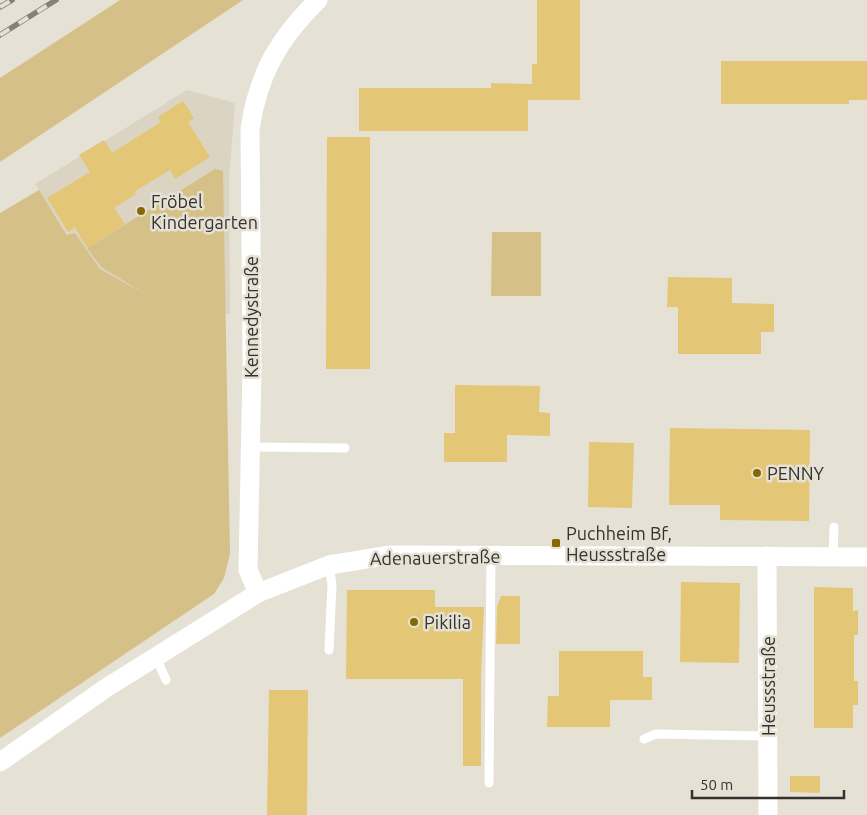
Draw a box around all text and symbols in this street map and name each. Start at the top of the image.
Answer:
place label: Fröbel Kindergarten [151,191,258,232]
marker: Fröbel Kindergarten [135,205,147,217]
street label: Kennedystraße [241,256,261,378]
place label: PENNY [767,463,825,483]
marker: PENNY [751,467,763,479]
place label: Puchheim Bf, Heussstraße [566,523,672,564]
marker: Puchheim Bf, Heussstraße [550,537,562,549]
street label: Adenauerstraße [370,546,500,568]
place label: Pikilia [424,612,471,632]
marker: Pikilia [408,616,420,628]
street label: Heussstraße [758,636,778,736]
scale bar [692,768,844,800]
text: 50 m [700,776,733,793]

